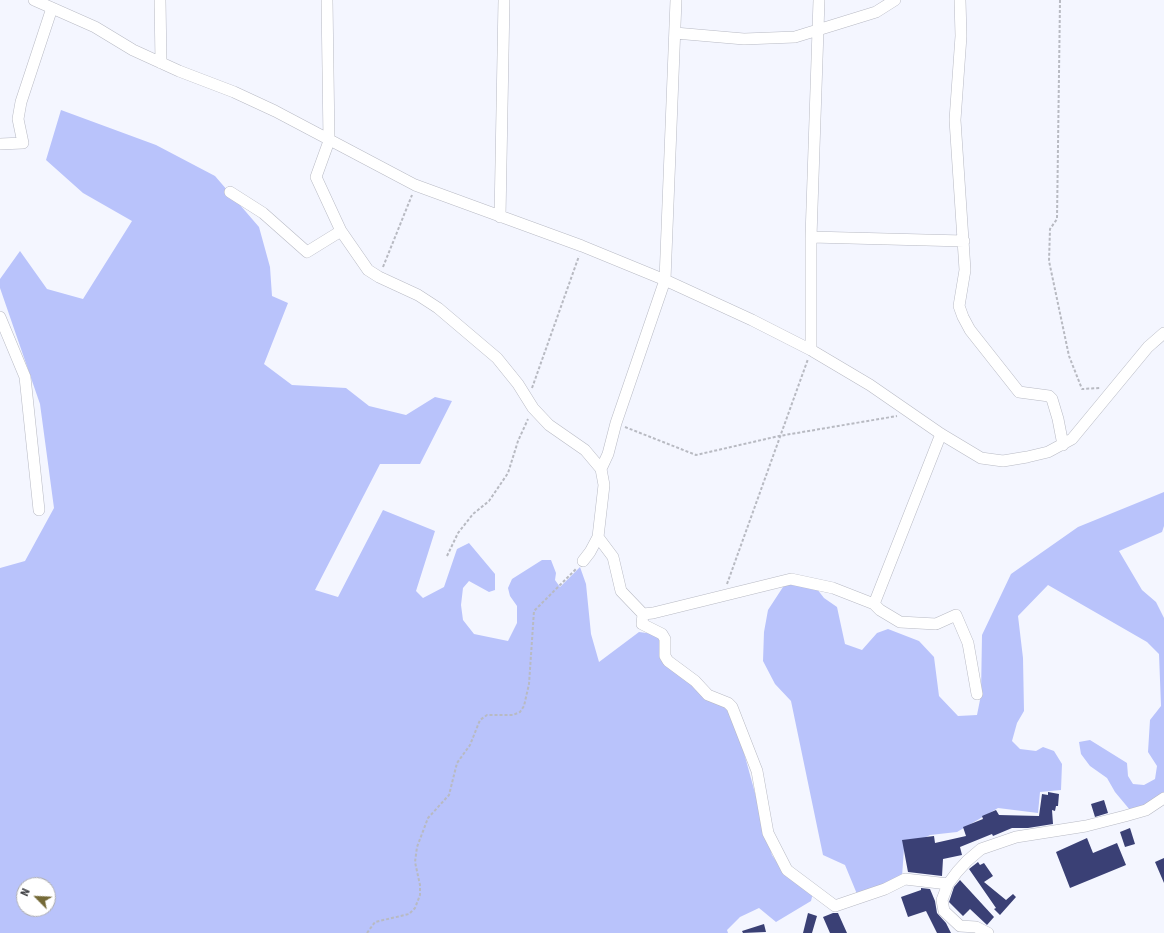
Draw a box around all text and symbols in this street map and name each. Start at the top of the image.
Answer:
north arrow [16,877,56,917]
text: N [17,886,34,899]

